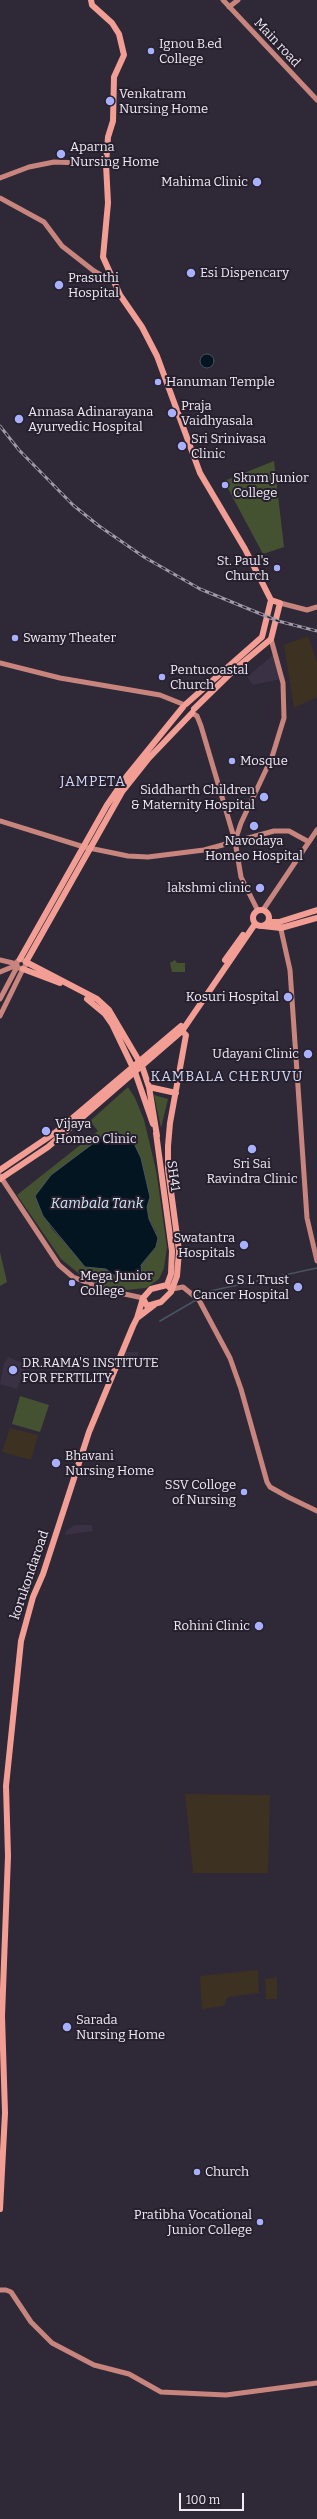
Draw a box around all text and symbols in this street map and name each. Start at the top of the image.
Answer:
street label: Main road [251,15,303,71]
place label: Ignou B.ed College [159,36,222,67]
marker: Ignou B.ed College [146,46,156,56]
place label: Venkatram Nursing Home [119,86,208,117]
marker: Venkatram Nursing Home [104,95,116,107]
place label: Aparna Nursing Home [70,139,159,170]
marker: Aparna Nursing Home [55,148,67,160]
place label: Mahima Clinic [161,174,248,190]
marker: Mahima Clinic [251,176,263,188]
place label: Esi Dispencary [200,265,289,281]
marker: Esi Dispencary [185,267,197,279]
place label: Prasuthi Hospital [68,270,119,301]
marker: Prasuthi Hospital [53,279,65,291]
place label: Hanuman Temple [166,374,275,390]
marker: Hanuman Temple [153,377,163,387]
place label: Praja Vaidhyasala [181,398,253,429]
place label: Annasa Adinarayana Ayurvedic Hospital [28,404,153,435]
marker: Praja Vaidhyasala [166,407,178,419]
marker: Annasa Adinarayana Ayurvedic Hospital [13,413,25,425]
place label: Sri Srinivasa Clinic [191,431,266,462]
marker: Sri Srinivasa Clinic [176,440,188,452]
place label: Sknm Junior College [233,470,309,501]
marker: Sknm Junior College [220,480,230,490]
place label: St. Paul's Church [217,553,269,584]
marker: St. Paul's Church [272,563,282,573]
place label: Swamy Theater [23,630,116,646]
marker: Swamy Theater [10,633,20,643]
place label: Pentucoastal Church [170,662,248,693]
marker: Pentucoastal Church [157,672,167,682]
place label: Mosque [240,753,288,769]
marker: Mosque [227,756,237,766]
district label: JAMPETA [60,774,126,790]
place label: Siddharth Children & Maternity Hospital [131,782,255,813]
marker: Siddharth Children & Maternity Hospital [258,791,270,803]
marker: Navodaya Homeo Hospital [248,820,260,832]
place label: Navodaya Homeo Hospital [205,833,303,864]
place label: lakshmi clinic [167,880,251,896]
marker: lakshmi clinic [254,882,266,894]
place label: Kosuri Hospital [186,989,279,1005]
marker: Kosuri Hospital [282,991,294,1003]
place label: Udayani Clinic [212,1046,299,1062]
marker: Udayani Clinic [302,1048,314,1060]
district label: KAMBALA CHERUVU [150,1069,304,1085]
place label: Vijaya Homeo Clinic [55,1116,137,1147]
marker: Vijaya Homeo Clinic [40,1125,52,1137]
marker: Sri Sai Ravindra Clinic [246,1143,258,1155]
place label: Sri Sai Ravindra Clinic [206,1156,298,1187]
street label: SH41 [163,1160,183,1192]
water label: Kambala Tank [51,1196,143,1212]
place label: Swatantra Hospitals [173,1230,235,1261]
marker: Swatantra Hospitals [238,1239,250,1251]
place label: Mega Junior College [80,1268,153,1299]
place label: G S L Trust Cancer Hospital [193,1272,289,1303]
marker: Mega Junior College [67,1278,77,1288]
marker: G S L Trust Cancer Hospital [292,1281,304,1293]
place label: DR.RAMA'S INSTITUTE FOR FERTILITY [22,1355,159,1386]
marker: DR.RAMA'S INSTITUTE FOR FERTILITY [7,1364,19,1376]
place label: Bhavani Nursing Home [65,1448,154,1479]
marker: Bhavani Nursing Home [50,1457,62,1469]
place label: SSV Colloge of Nursing [165,1477,236,1508]
marker: SSV Colloge of Nursing [239,1487,249,1497]
street label: korukondaroad [7,1528,53,1622]
place label: Rohini Clinic [173,1618,250,1634]
marker: Rohini Clinic [253,1620,265,1632]
place label: Sarada Nursing Home [76,2012,165,2043]
marker: Sarada Nursing Home [61,2021,73,2033]
place label: Church [205,2164,249,2180]
marker: Church [192,2167,202,2177]
place label: Pratibha Vocational Junior College [134,2207,252,2238]
marker: Pratibha Vocational Junior College [255,2217,265,2227]
scale bar [181,2485,246,2511]
text: 100 m [186,2493,220,2507]

